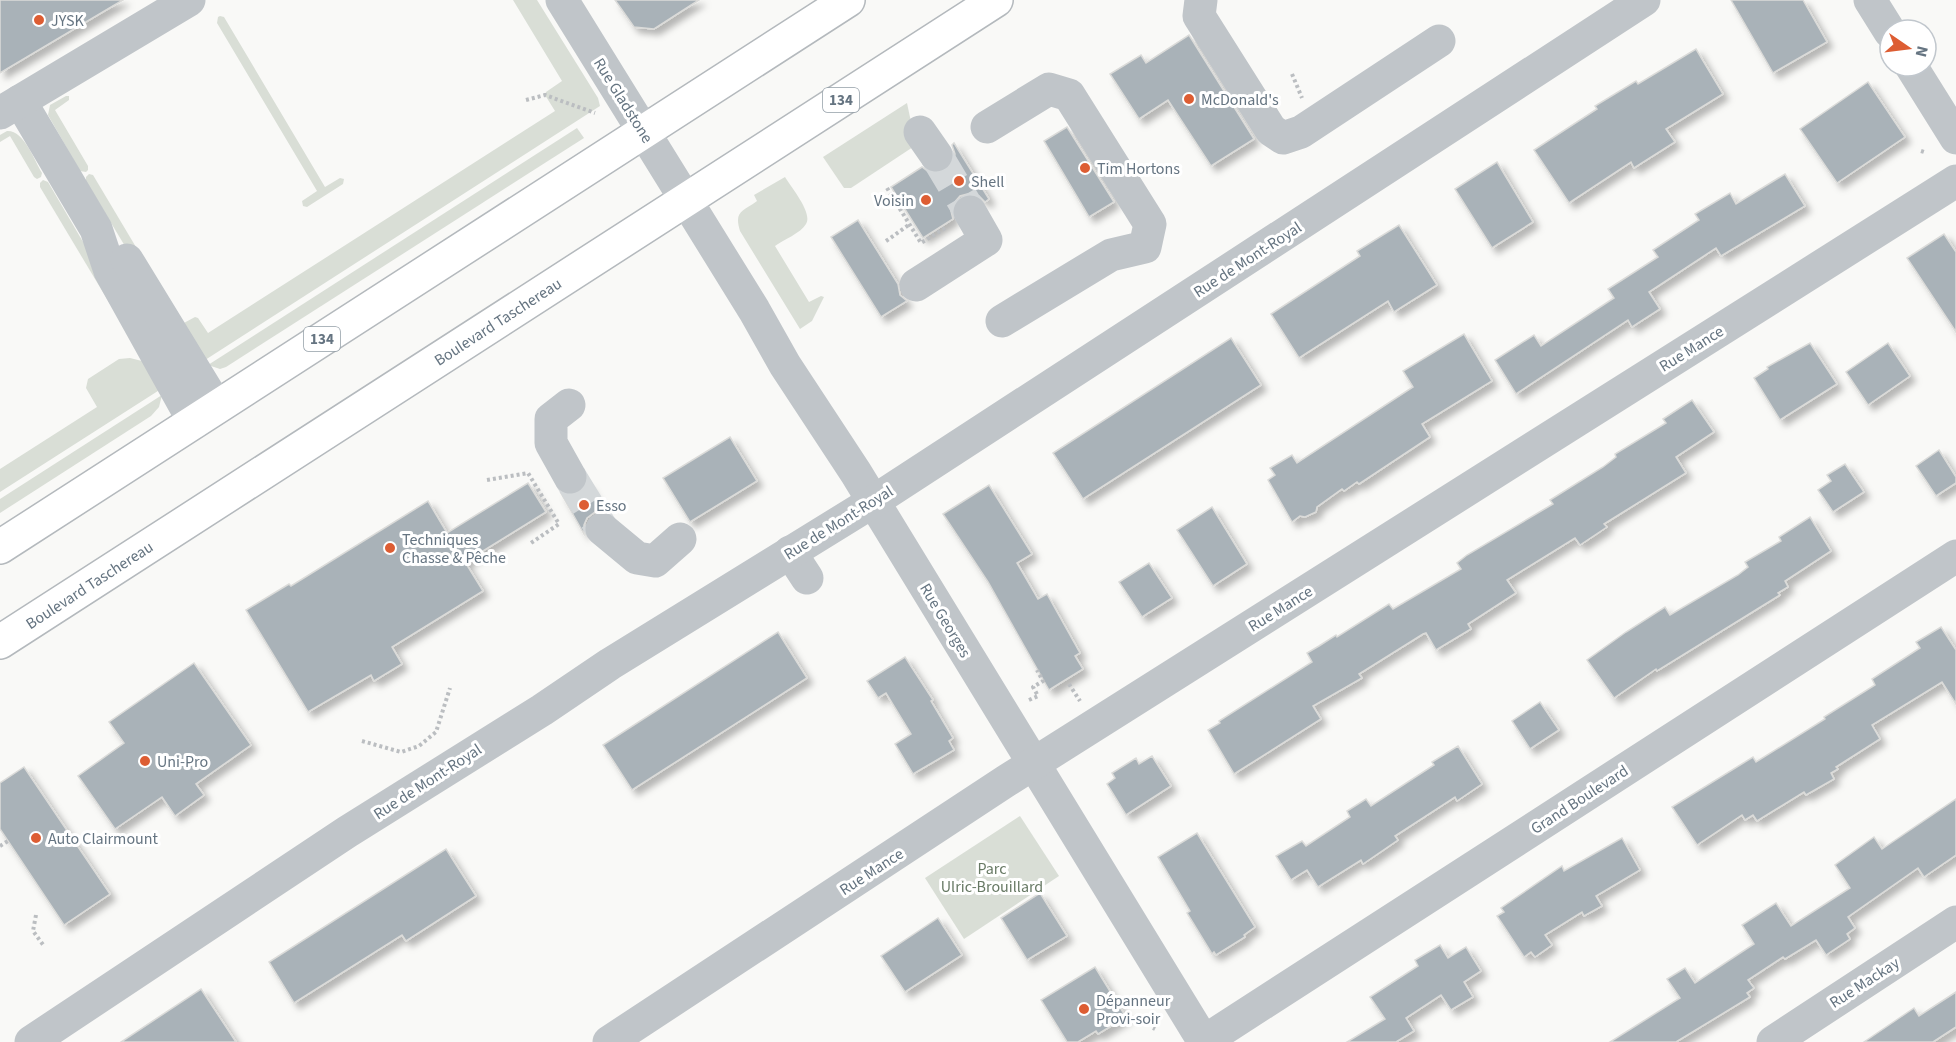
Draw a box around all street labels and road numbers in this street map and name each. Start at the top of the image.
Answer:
street label: Rue Gladstone [588,54,658,147]
road number: 134 [823,88,859,112]
street label: Rue de Mont-Royal [1189,217,1306,303]
street label: Boulevard Taschereau [430,273,566,371]
street label: Rue Mance [1655,320,1728,377]
road number: 134 [304,327,340,351]
street label: Rue de Mont-Royal [780,480,897,565]
street label: Boulevard Taschereau [22,536,158,635]
street label: Rue Georges [914,579,976,662]
street label: Rue Mance [1244,580,1317,637]
street label: Rue de Mont-Royal [369,739,486,825]
street label: Grand Boulevard [1526,760,1633,840]
street label: Rue Mance [835,843,908,901]
street label: Rue Mackay [1825,952,1904,1014]

